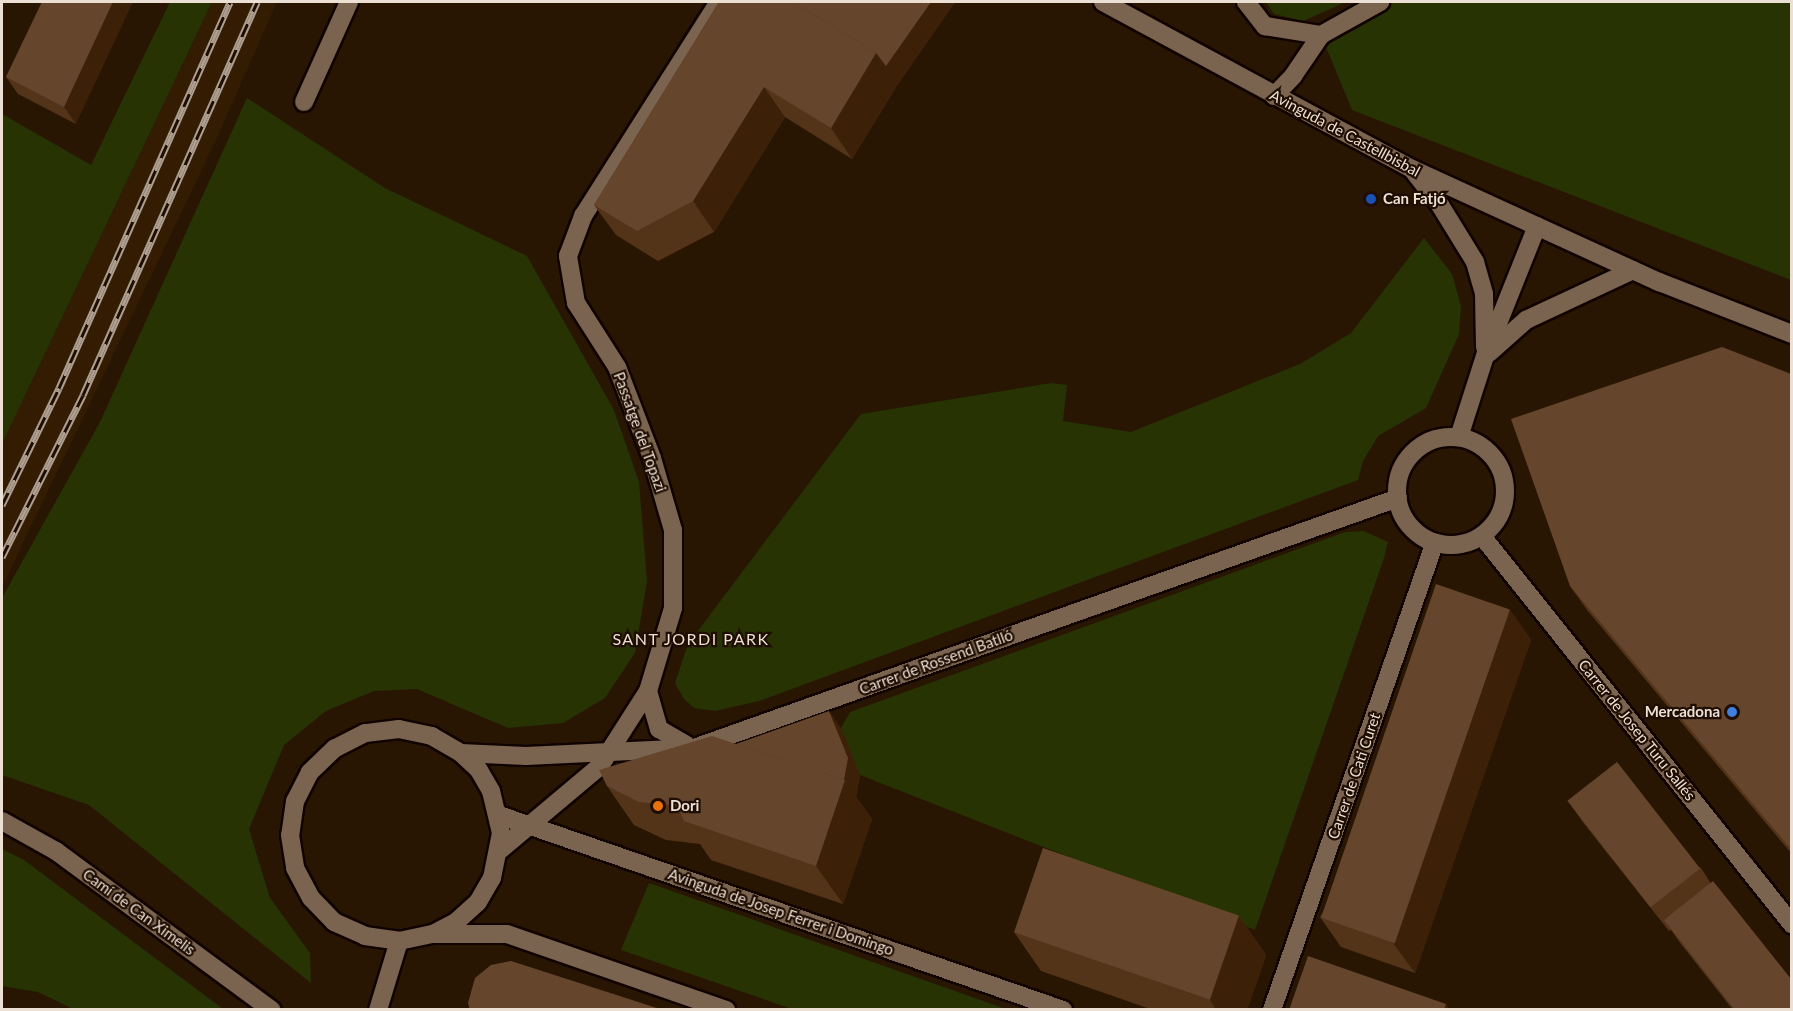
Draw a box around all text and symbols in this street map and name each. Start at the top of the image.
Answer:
street label: Avinguda de Castellbisbal [1267,86,1423,180]
place label: Can Fatjó [1383,190,1446,208]
marker: Can Fatjó [1364,192,1378,206]
street label: Passatge del Topazi [610,369,670,495]
street label: Carrer de Rossend Batlló [857,626,1015,698]
district label: SANT JORDI PARK [612,629,770,649]
street label: Carrer de Josep Turu Sallés [1574,656,1700,804]
place label: Mercadona [1645,703,1720,721]
marker: Mercadona [1725,705,1739,719]
street label: Carrer de Cati Curet [1324,710,1384,842]
place label: Dori [670,797,699,815]
marker: Dori [651,799,665,813]
street label: Camí de Can Ximelis [79,865,199,959]
street label: Avinguda de Josep Ferrer i Domingo [666,865,896,959]

